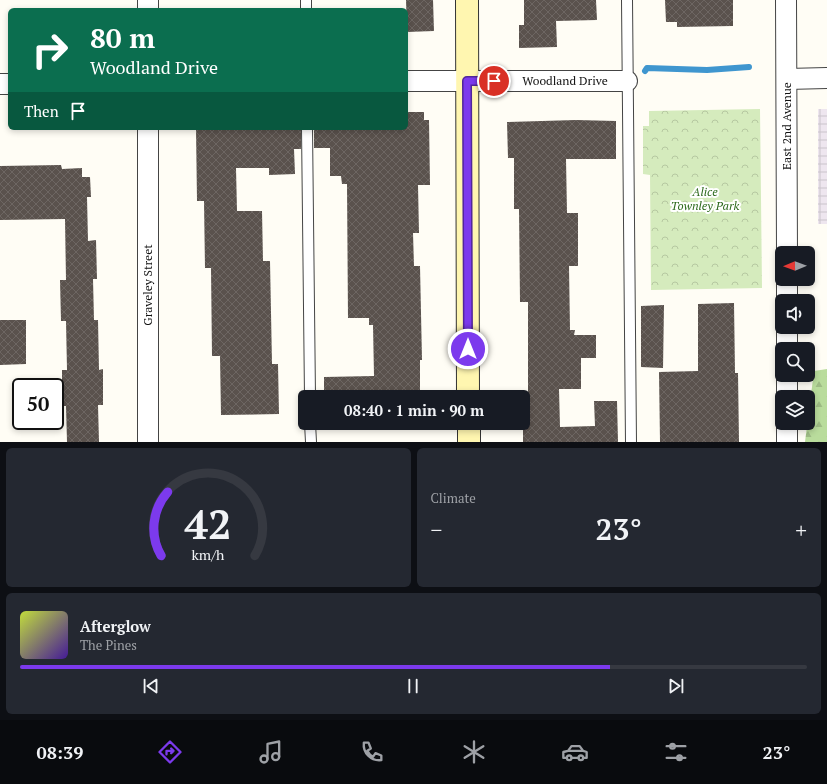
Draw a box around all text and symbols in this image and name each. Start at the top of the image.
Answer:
text: 80 m [90,19,155,56]
icon: right [24,24,76,76]
text: Woodland Drive [90,55,218,79]
pin [477,64,511,98]
icon: arrive [483,70,505,92]
street label: Woodland Drive [522,73,608,88]
street label: East 2nd Avenue [779,82,794,170]
icon: arrive [67,100,89,122]
text: Then [24,101,59,121]
park label: Alice Townley Park [671,184,740,213]
street label: Graveley Street [140,244,155,326]
north arrow [775,246,815,286]
map controls [775,246,815,430]
button: sound [775,294,815,334]
position arrow [447,328,489,370]
button: search [775,342,815,382]
speed limit sign: 50 [12,378,64,430]
button: layers [775,390,815,430]
text: 08:40 · 1 min · 90 m [344,400,484,420]
text: Climate [431,489,476,507]
text: 42 [185,495,232,550]
text: 23° [596,509,642,549]
text: − [431,515,442,544]
text: + [795,515,807,544]
text: km/h [192,544,225,563]
text: Afterglow [80,616,151,636]
text: The Pines [80,636,137,654]
icon: previous [140,675,162,697]
icon: pause [402,675,424,697]
icon: next [665,675,687,697]
icon: directions [156,738,184,766]
icon: music [257,738,285,766]
icon: phone [358,738,386,766]
icon: climate [460,738,488,766]
icon: car [561,738,589,766]
icon: filters [662,738,690,766]
text: 08:39 [37,740,83,764]
text: 23° [763,740,790,764]

